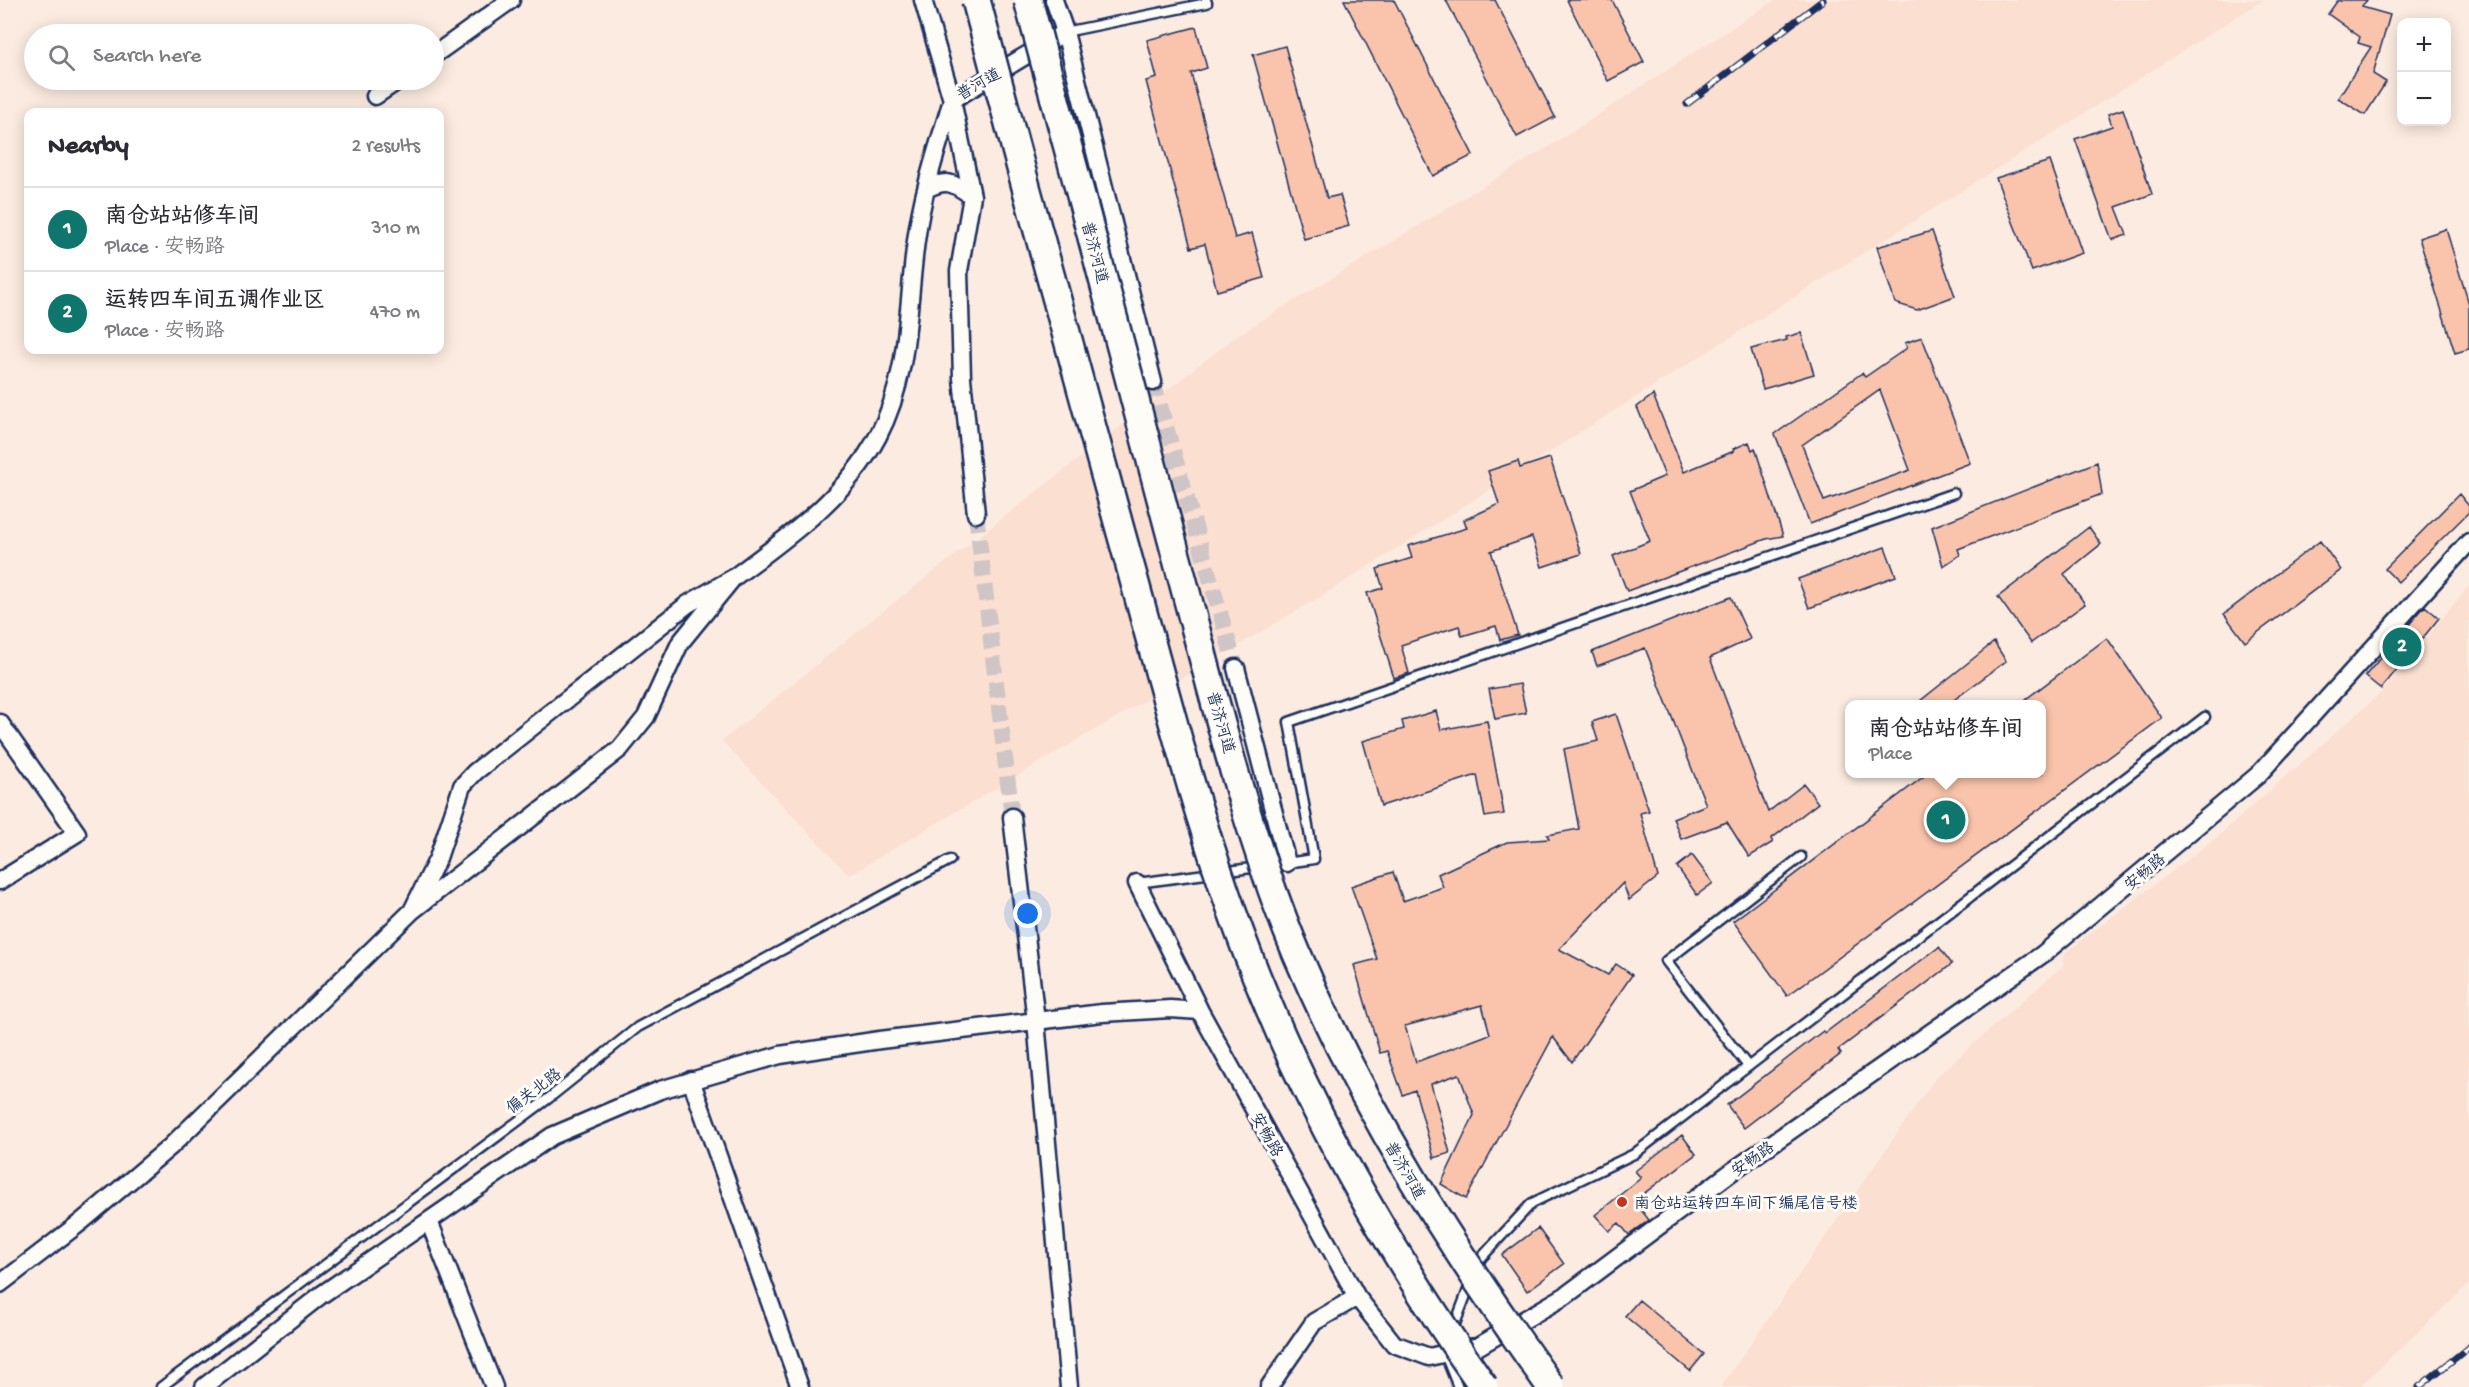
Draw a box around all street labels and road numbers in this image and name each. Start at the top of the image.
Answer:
street label: 普河道 [953,64,1005,106]
street label: 普济河道 [1075,219,1112,286]
street label: 普济河道 [1201,689,1239,756]
street label: 安畅路 [2120,849,2171,896]
street label: 偏关北路 [503,1064,566,1120]
street label: 安畅路 [1245,1109,1287,1161]
street label: 普济河道 [1379,1138,1429,1204]
street label: 安畅路 [1728,1138,1779,1182]

